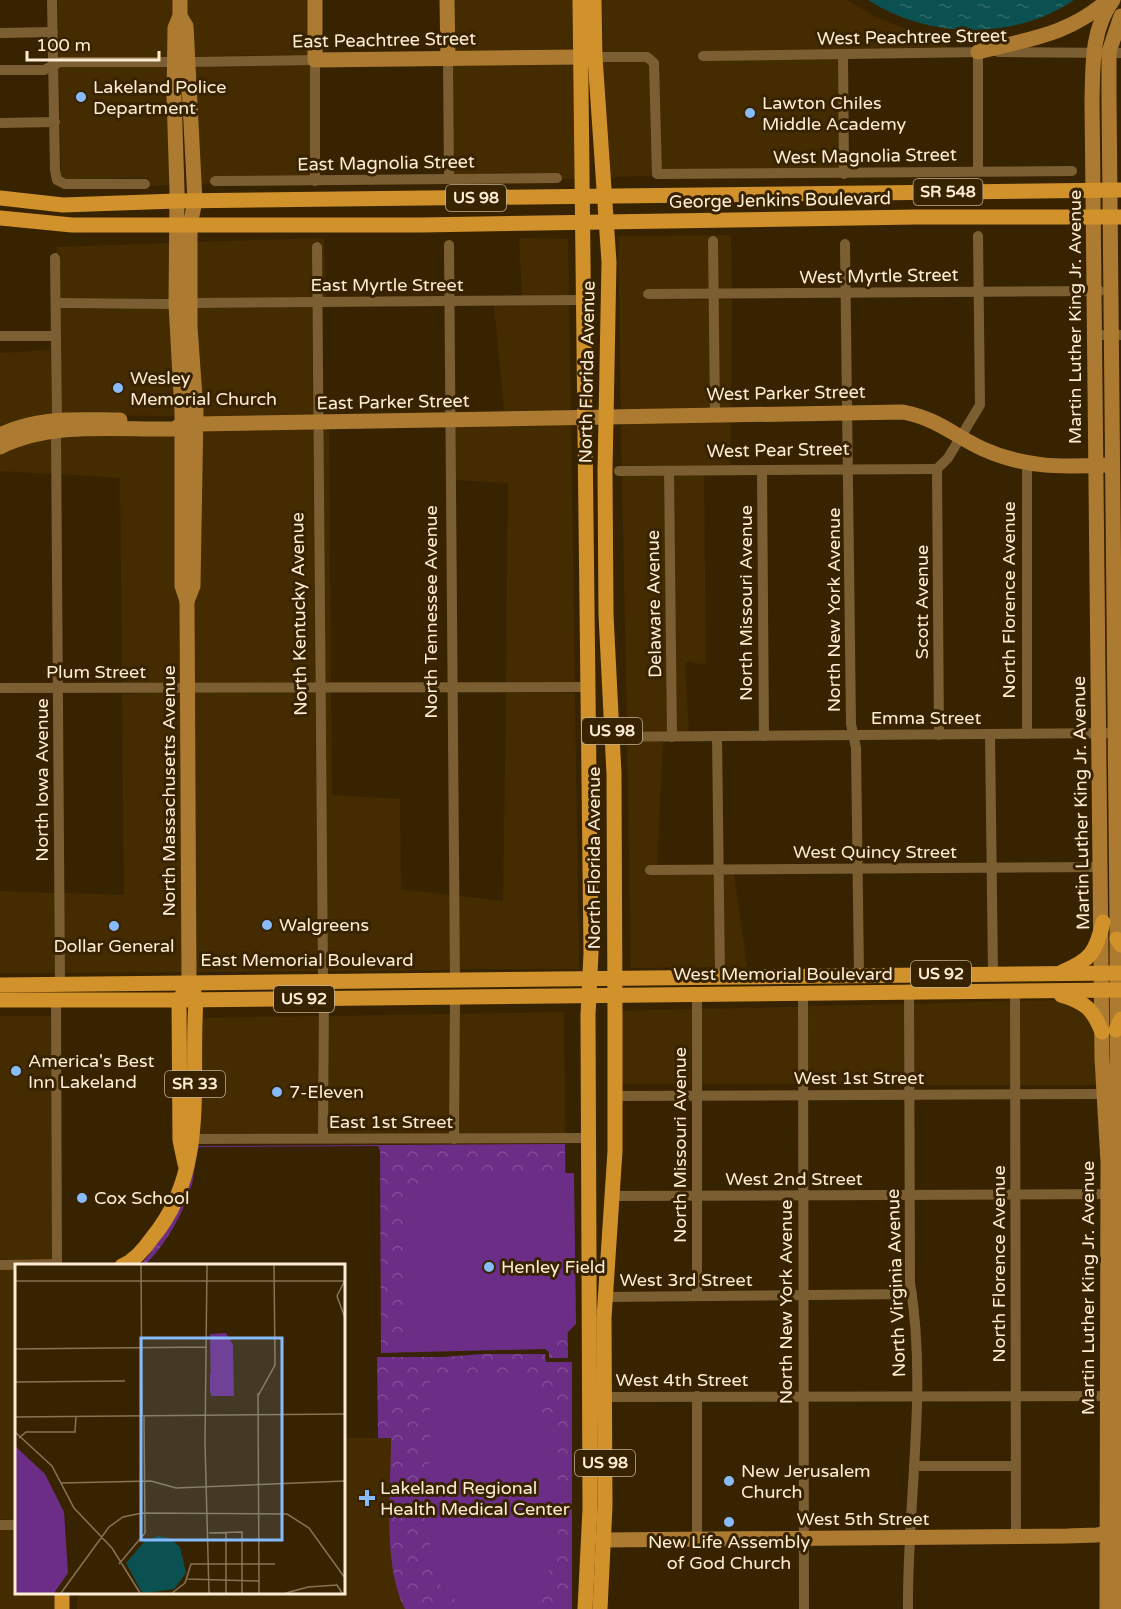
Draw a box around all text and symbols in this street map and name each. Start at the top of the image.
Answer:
scale bar [27,24,159,62]
street label: West Peachtree Street [817,24,1007,50]
street label: East Peachtree Street [292,27,476,53]
text: 100 m [36,34,91,56]
place label: Lakeland Police Department [93,76,226,119]
marker: Lakeland Police Department [74,90,88,104]
place label: Lawton Chiles Middle Academy [762,92,907,135]
marker: Lawton Chiles Middle Academy [743,106,757,120]
street label: West Magnolia Street [773,143,957,169]
street label: East Magnolia Street [297,150,475,176]
road number: SR 548 [914,179,982,205]
road number: US 98 [446,185,506,211]
street label: George Jenkins Boulevard [669,187,891,213]
street label: Martin Luther King Jr. Avenue [1064,190,1086,444]
street label: West Myrtle Street [799,264,959,288]
street label: East Myrtle Street [310,274,464,296]
street label: North Florida Avenue [574,280,600,464]
place label: Wesley Memorial Church [130,367,277,410]
marker: Wesley Memorial Church [111,381,125,395]
street label: West Parker Street [706,381,866,405]
street label: East Parker Street [316,390,470,414]
street label: West Pear Street [706,438,850,462]
street label: North Florence Avenue [998,501,1020,699]
street label: North Tennessee Avenue [420,505,442,719]
street label: North Missouri Avenue [735,505,757,701]
street label: North New York Avenue [823,508,845,712]
street label: North Kentucky Avenue [286,512,312,716]
street label: Delaware Avenue [642,530,666,678]
street label: Scott Avenue [911,545,933,659]
street label: Plum Street [46,661,146,683]
street label: North Massachusetts Avenue [158,665,180,917]
street label: Martin Luther King Jr. Avenue [1068,676,1094,930]
street label: North Iowa Avenue [31,698,53,862]
street label: Emma Street [871,707,981,729]
road number: US 98 [582,718,642,744]
street label: North Florida Avenue [583,767,605,949]
street label: West Quincy Street [793,841,957,863]
place label: Walgreens [279,914,369,936]
marker: Walgreens [260,918,274,932]
marker: Dollar General [107,919,121,933]
place label: Dollar General [53,935,175,957]
street label: East Memorial Boulevard [200,949,414,971]
road number: US 92 [911,961,971,987]
street label: West Memorial Boulevard [673,963,893,985]
road number: US 92 [274,986,334,1012]
street label: North Missouri Avenue [669,1047,691,1243]
place label: America's Best Inn Lakeland [28,1050,155,1093]
marker: America's Best Inn Lakeland [9,1064,23,1078]
street label: West 1st Street [794,1067,924,1089]
road number: SR 33 [165,1071,225,1097]
place label: 7-Eleven [289,1081,364,1103]
marker: 7-Eleven [270,1085,284,1099]
street label: East 1st Street [329,1111,453,1133]
street label: Martin Luther King Jr. Avenue [1077,1161,1099,1415]
street label: North Florence Avenue [988,1165,1010,1363]
street label: West 2nd Street [725,1168,863,1190]
place label: Cox School [94,1187,189,1209]
street label: North Virginia Avenue [882,1188,910,1378]
marker: Cox School [75,1191,89,1205]
street label: North New York Avenue [775,1200,797,1404]
place label: Henley Field [501,1256,606,1278]
marker: Henley Field [482,1260,496,1274]
inset map [15,1264,345,1594]
street label: West 3rd Street [619,1269,753,1291]
street label: West 4th Street [616,1369,749,1391]
road number: US 98 [575,1450,635,1476]
place label: New Jerusalem Church [741,1460,871,1503]
marker: New Jerusalem Church [722,1474,736,1488]
place label: Lakeland Regional Health Medical Center [380,1477,570,1520]
marker: Lakeland Regional Health Medical Center [358,1489,376,1507]
street label: West 5th Street [797,1508,930,1530]
marker: New Life Assembly of God Church [722,1515,736,1529]
place label: New Life Assembly of God Church [648,1531,810,1574]

